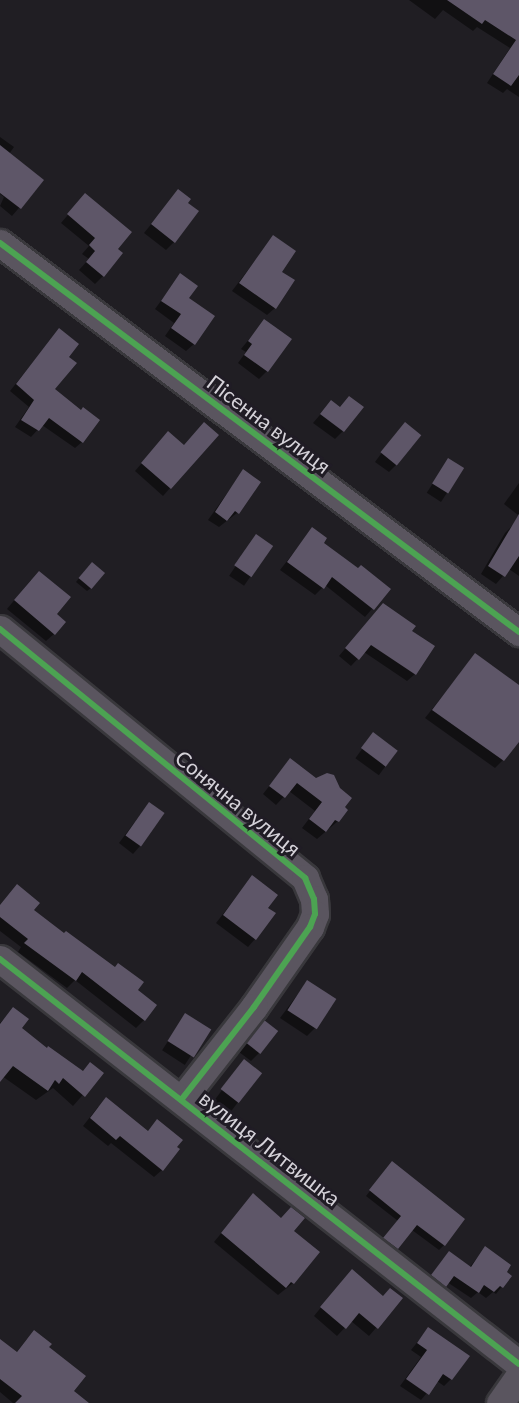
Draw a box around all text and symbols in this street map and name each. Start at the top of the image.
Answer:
street label: Пісенна вулиця [202,369,336,479]
street label: Сонячна вулиця [170,745,306,861]
street label: вулиця Литвишка [195,1085,345,1211]

